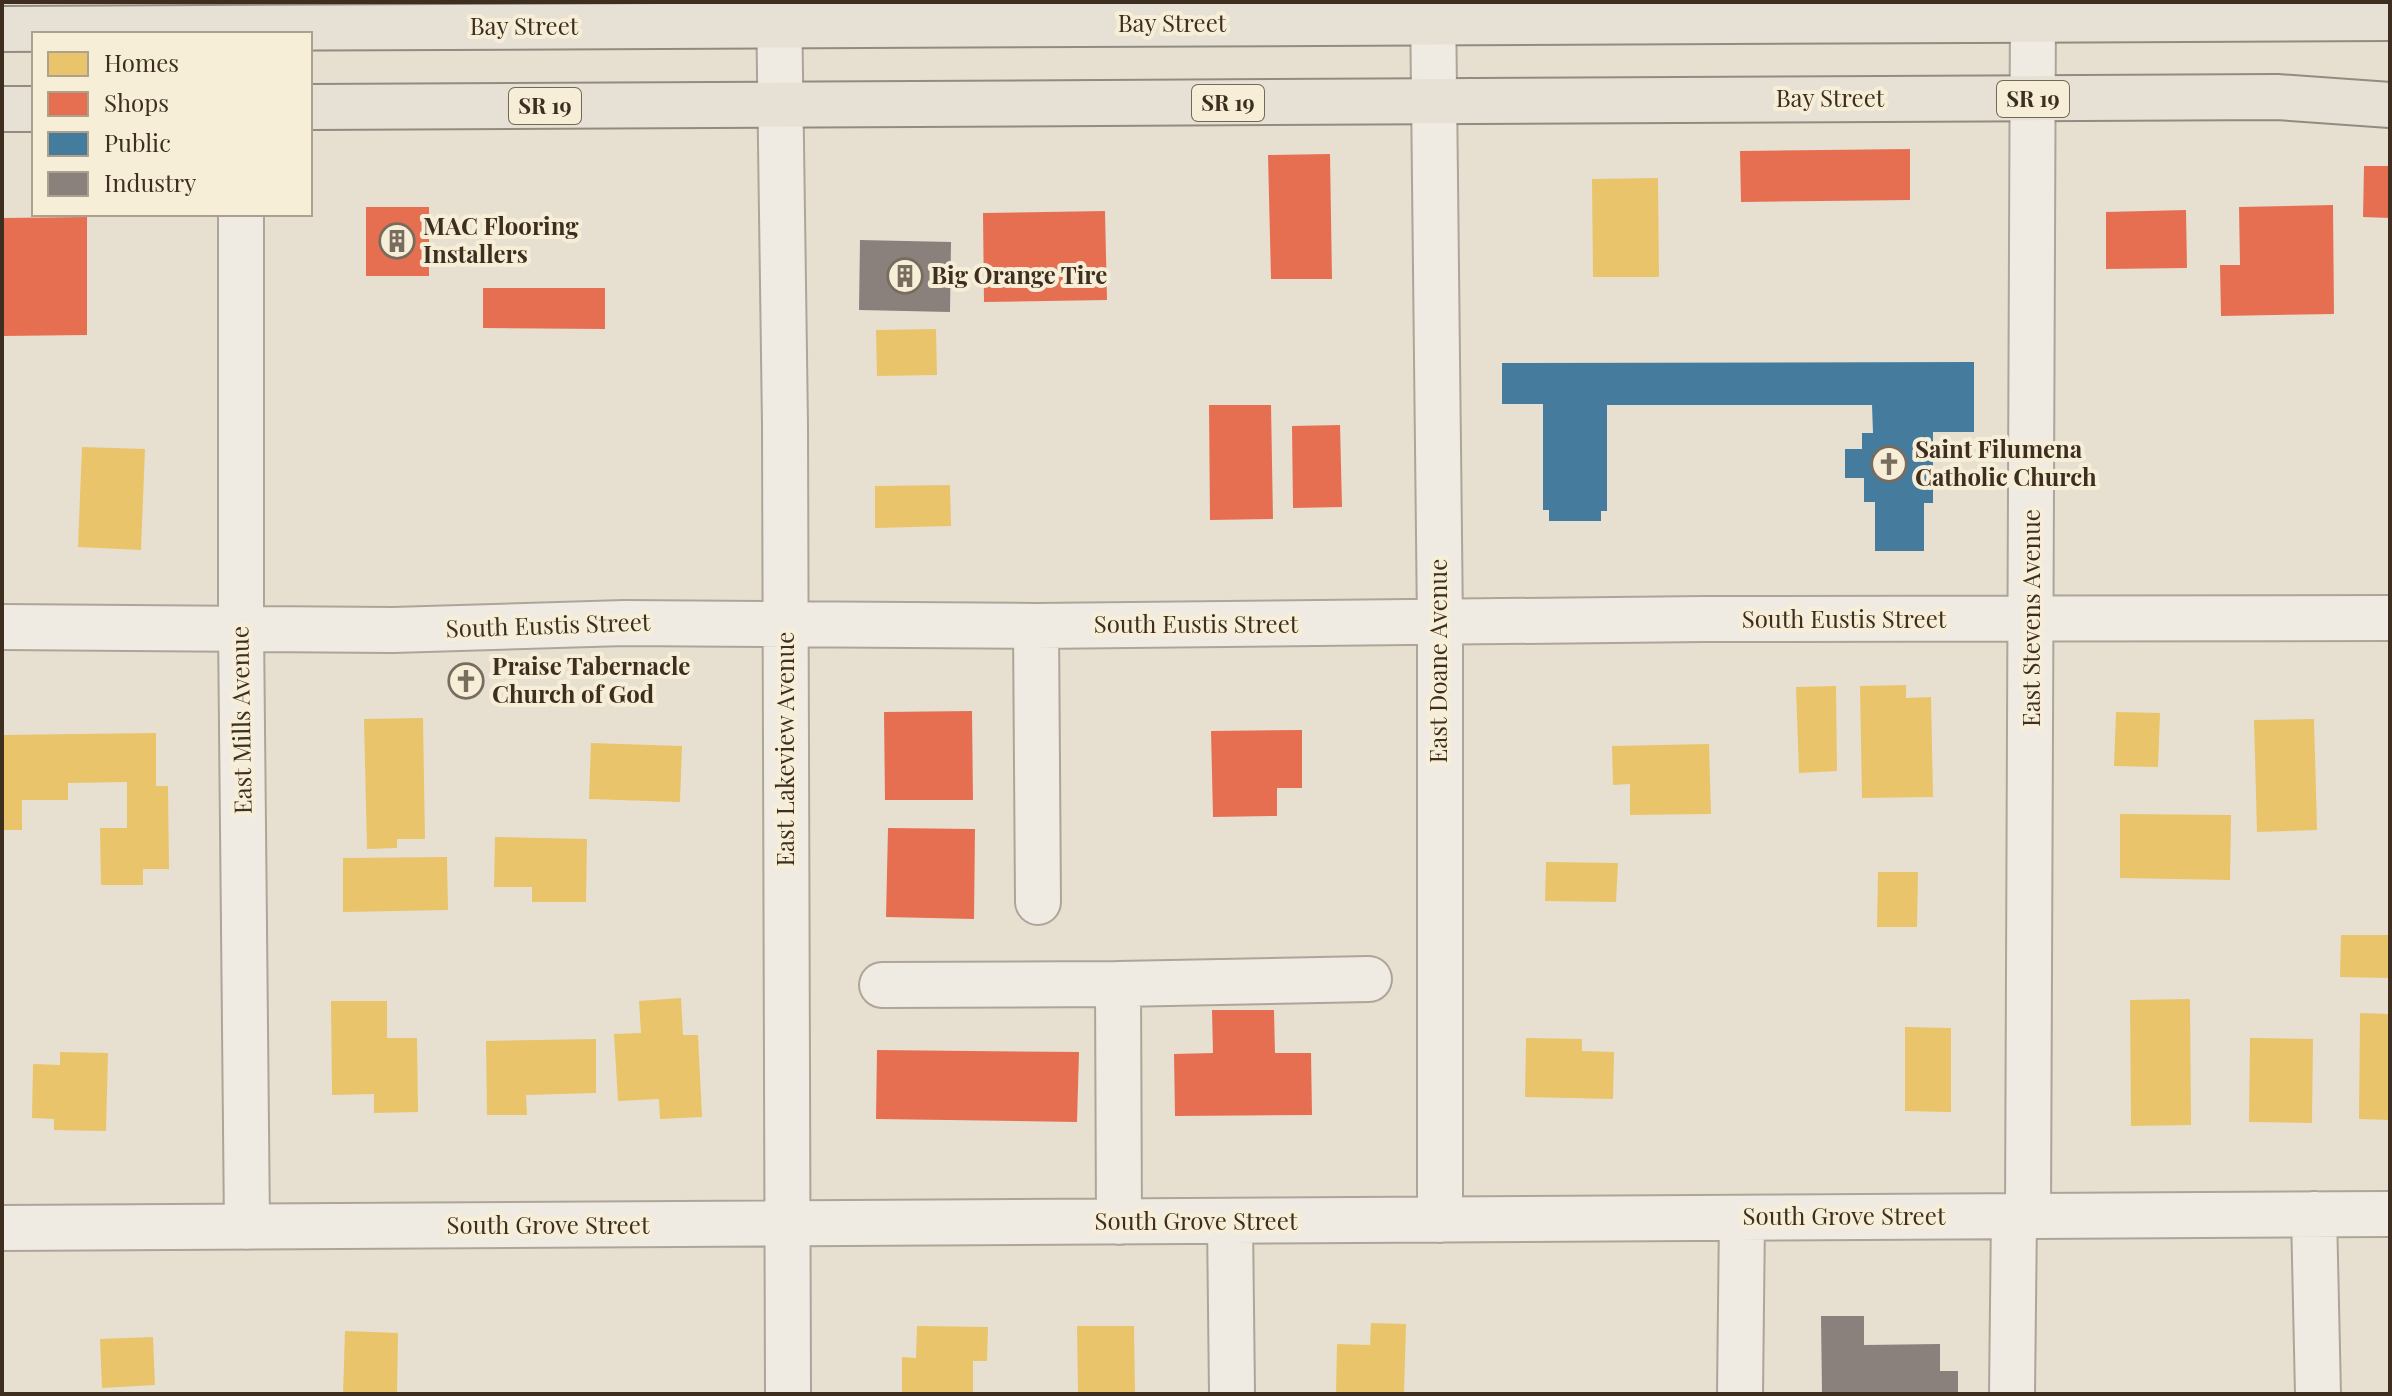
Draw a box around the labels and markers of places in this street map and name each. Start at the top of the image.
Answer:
place label: MAC Flooring Installers [423,209,579,269]
building icon: MAC Flooring Installers [378,222,416,260]
building icon: Big Orange Tire [886,257,924,295]
place label: Big Orange Tire [931,258,1107,290]
place label: Saint Filumena Catholic Church [1915,432,2097,492]
church icon: Saint Filumena Catholic Church [1870,445,1908,483]
place label: Praise Tabernacle Church of God [492,649,690,709]
church icon: Praise Tabernacle Church of God [447,662,485,700]

